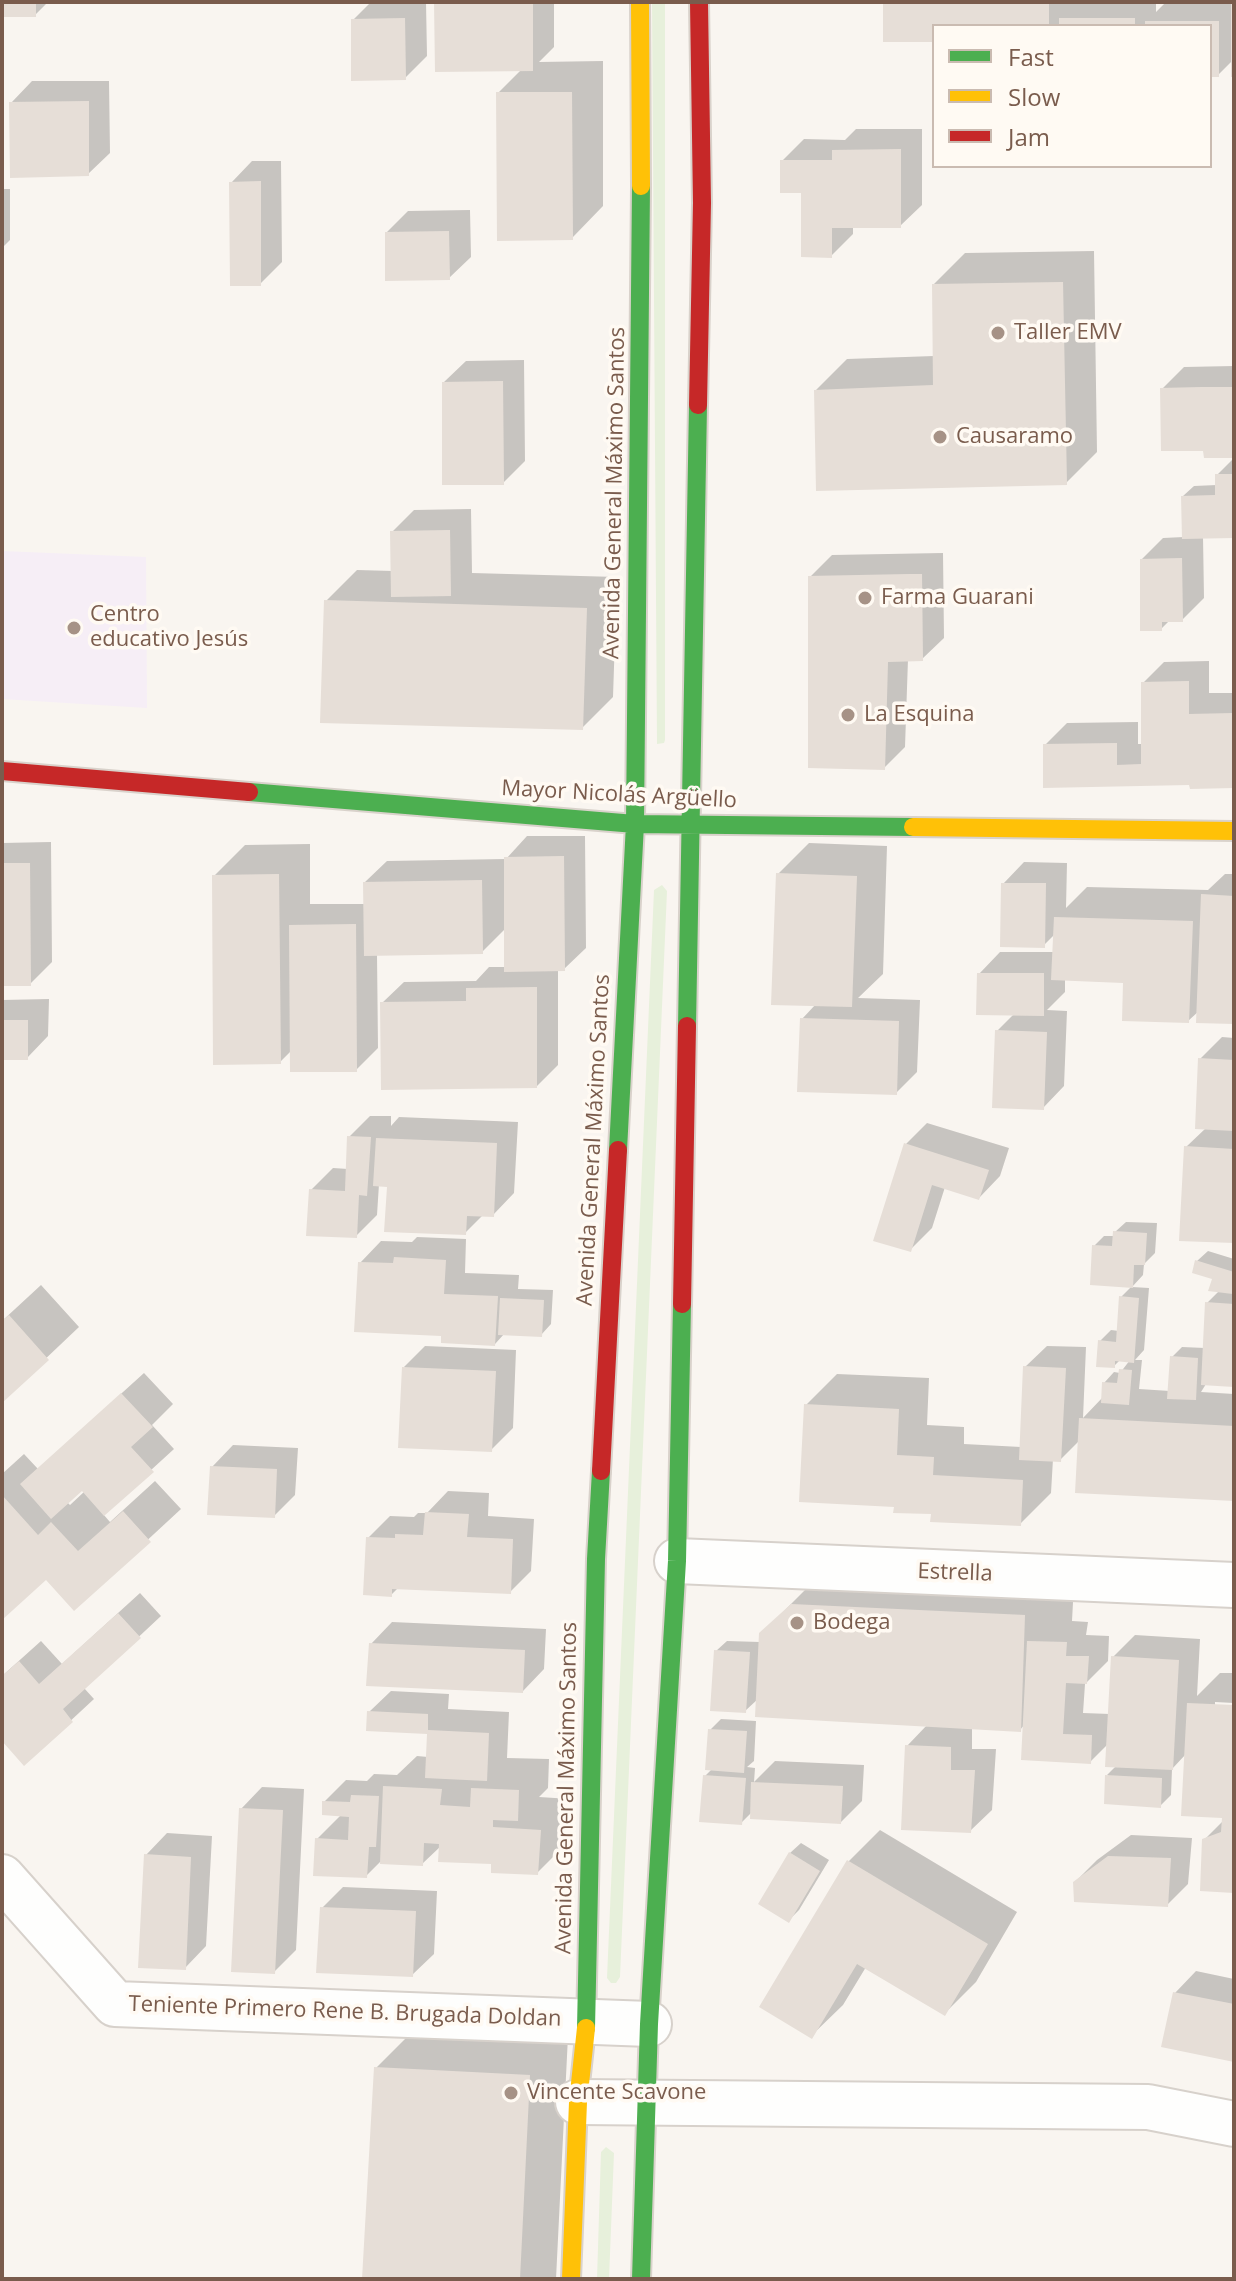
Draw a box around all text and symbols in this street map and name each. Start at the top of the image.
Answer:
legend [932,24,1212,168]
text: Fast [1008,40,1054,73]
text: Slow [1008,80,1060,113]
text: Jam [1008,120,1050,153]
place label: Taller EMV [1014,320,1122,346]
marker: Taller EMV [989,324,1007,342]
street label: Avenida General Máximo Santos [599,327,631,659]
place label: Causaramo [956,424,1073,450]
marker: Causaramo [931,428,949,446]
place label: Farma Guarani [881,585,1034,611]
marker: Farma Guarani [856,589,874,607]
place label: Centro educativo Jesús [90,602,248,654]
marker: Centro educativo Jesús [65,619,83,637]
place label: La Esquina [864,702,974,728]
marker: La Esquina [839,706,857,724]
street label: Mayor Nicolás Argüello [501,776,737,814]
street label: Avenida General Máximo Santos [572,973,616,1307]
street label: Estrella [917,1558,993,1588]
place label: Bodega [813,1610,890,1636]
marker: Bodega [788,1614,806,1632]
street label: Avenida General Máximo Santos [551,1622,583,1954]
street label: Teniente Primero Rene B. Brugada Doldan [128,1991,562,2033]
place label: Vincente Scavone [527,2080,706,2106]
marker: Vincente Scavone [502,2084,520,2102]

